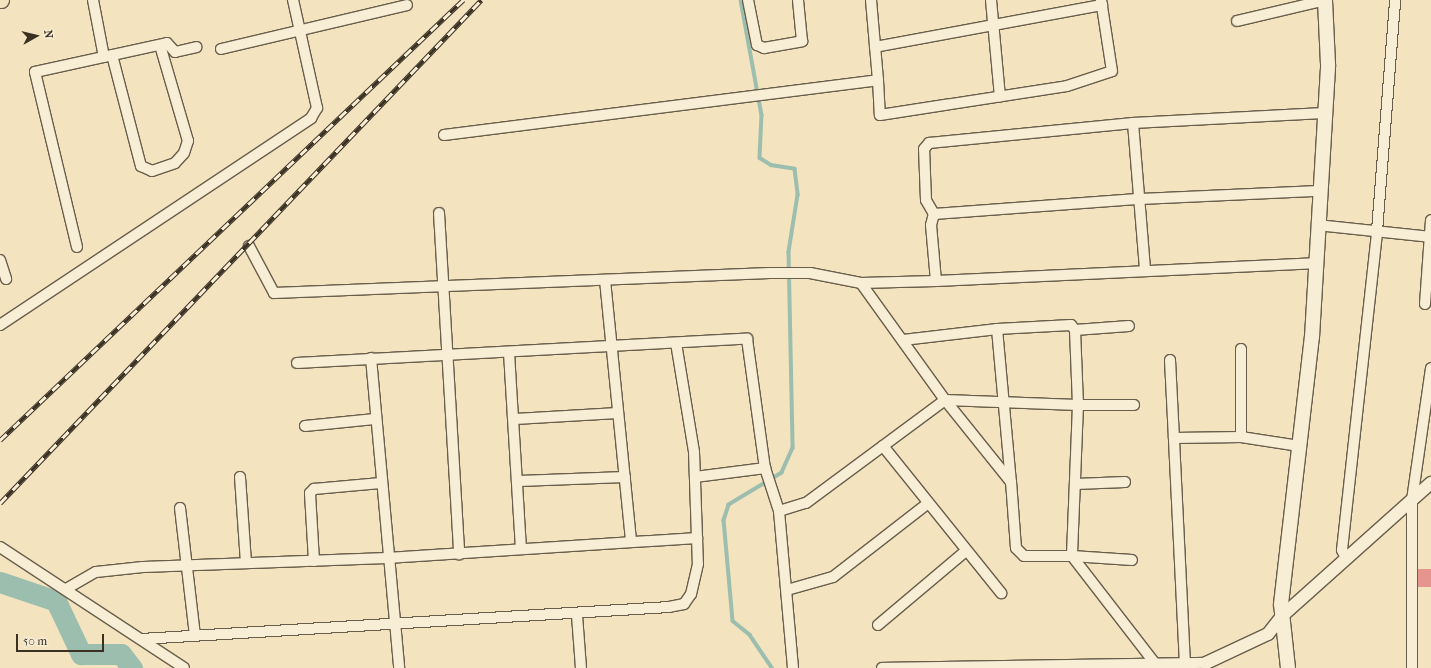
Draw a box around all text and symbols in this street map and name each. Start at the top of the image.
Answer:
north arrow [16,16,56,56]
text: N [41,29,55,39]
scale bar [18,626,106,652]
text: 50 m [23,634,47,648]

